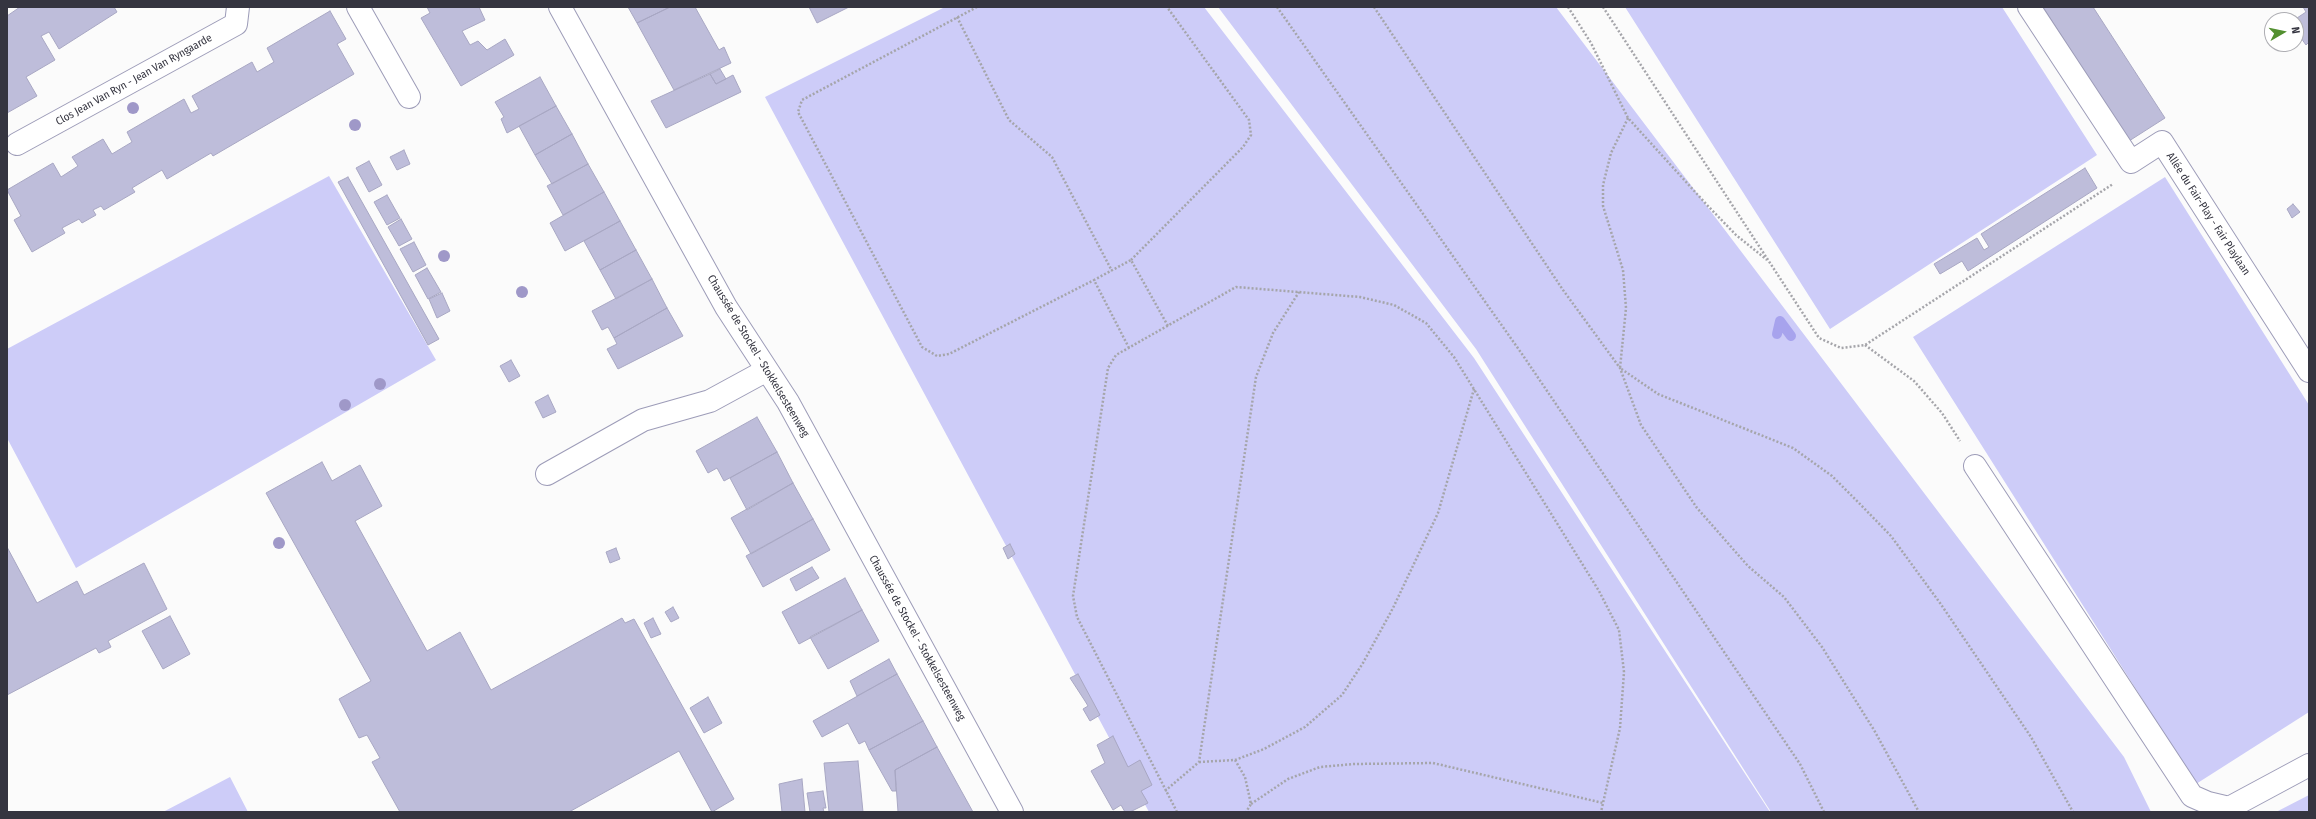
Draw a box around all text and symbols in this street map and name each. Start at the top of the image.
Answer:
north arrow [2264,12,2304,52]
text: N [2288,26,2302,34]
street label: Clos Jean Van Ryn - Jean Van Ryngaarde [54,31,214,129]
street label: Allée du Fair-Play - Fair Playlaan [2163,150,2253,278]
street label: Chaussée de Stockel - Stokkelsesteenweg [704,272,812,440]
street label: Chaussée de Stockel - Stokkelsesteenweg [866,553,968,723]

